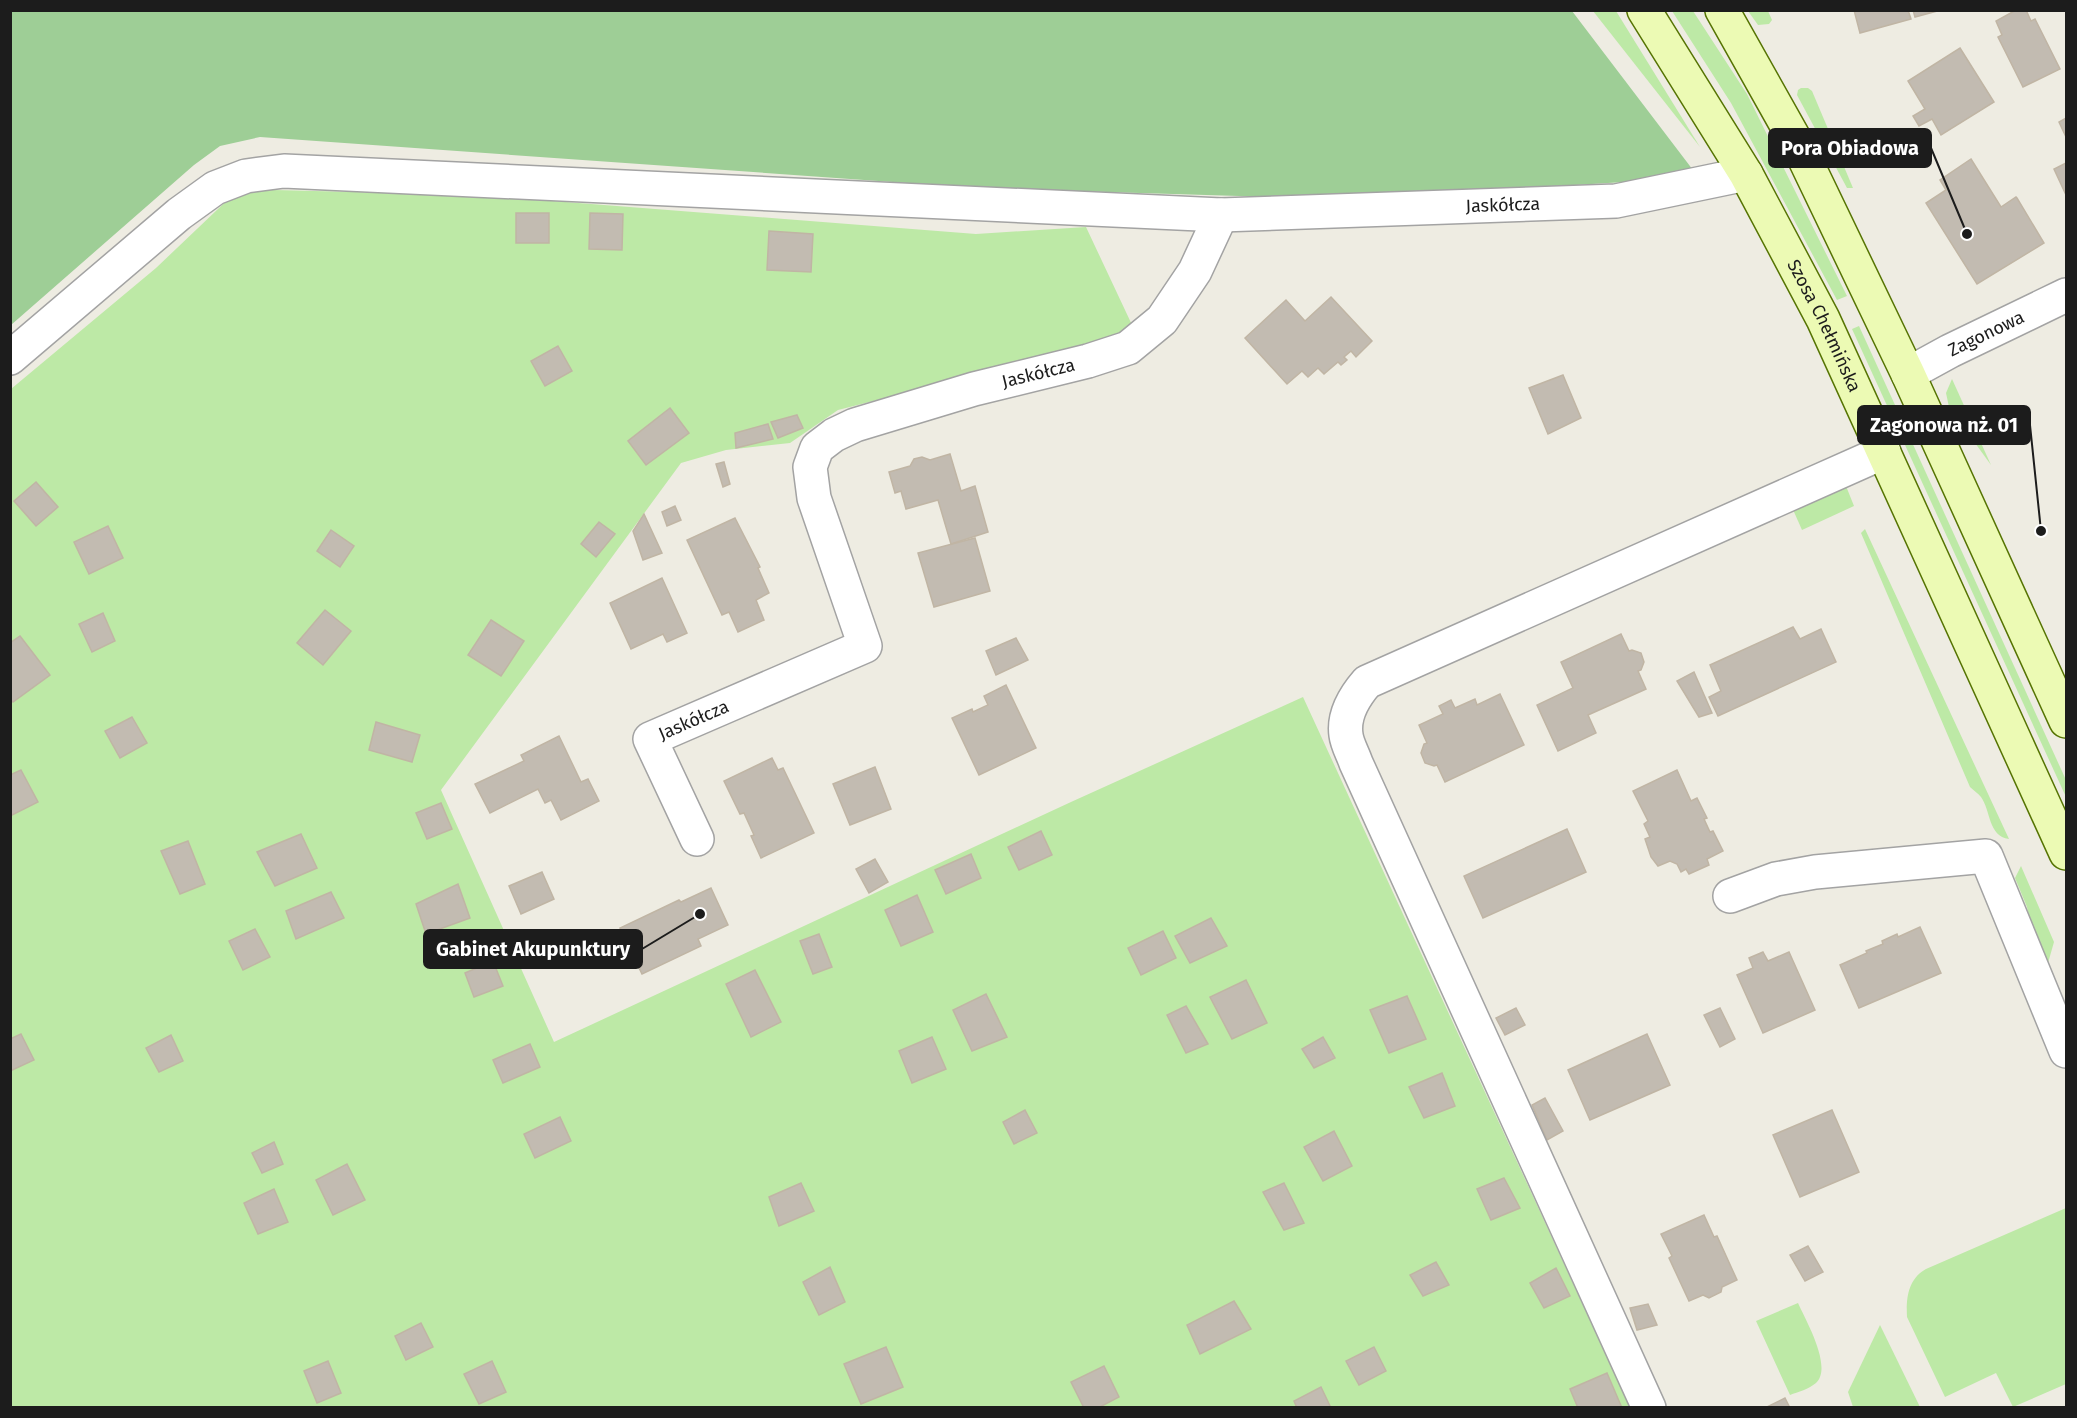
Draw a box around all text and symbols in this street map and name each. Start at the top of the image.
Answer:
callout: Pora Obiadowa [1769,129,1931,167]
text: Pora Obiadowa [1781,136,1919,160]
street label: Jaskółcza [1465,193,1540,217]
street label: Szosa Chełmińska [1782,256,1866,396]
street label: Zagonowa [1944,306,2028,361]
street label: Jaskółcza [999,354,1077,393]
callout: Zagonowa nż. 01 [1858,406,2030,444]
text: Zagonowa nż. 01 [1870,413,2018,437]
street label: Jaskółcza [655,695,732,745]
callout: Gabinet Akupunktury [424,930,642,968]
text: Gabinet Akupunktury [436,937,631,961]

